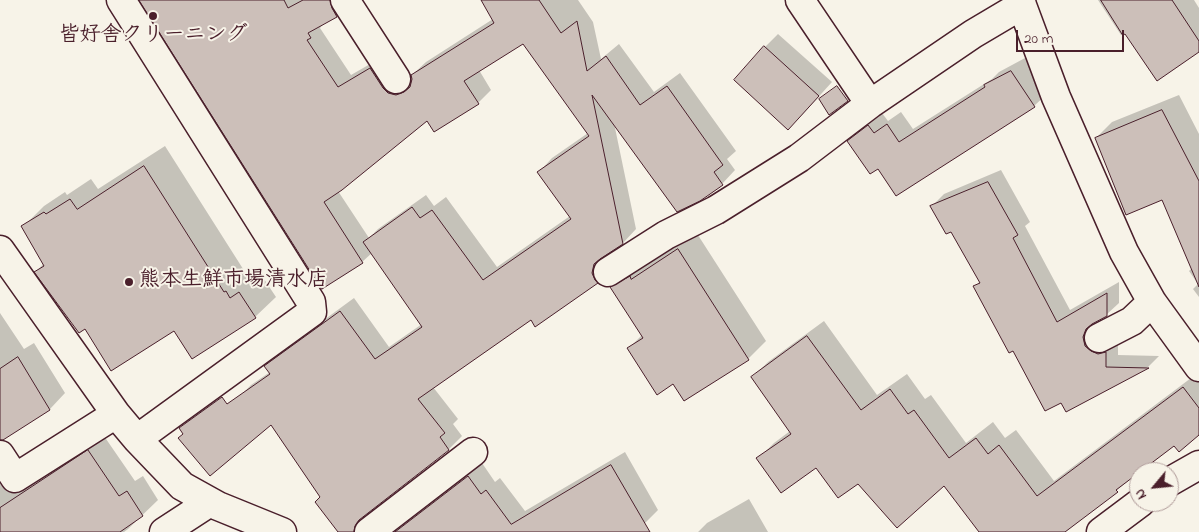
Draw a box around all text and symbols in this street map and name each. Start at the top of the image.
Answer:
marker: 皆好舎クリーニング [147,10,159,22]
scale bar [1019,20,1126,52]
place label: 皆好舎クリーニング [59,24,247,50]
text: 20 m [1024,28,1053,50]
place label: 熊本生鮮市場清水店 [139,269,328,295]
marker: 熊本生鮮市場清水店 [123,276,135,288]
north arrow [1129,462,1179,512]
text: N [1130,485,1153,503]

